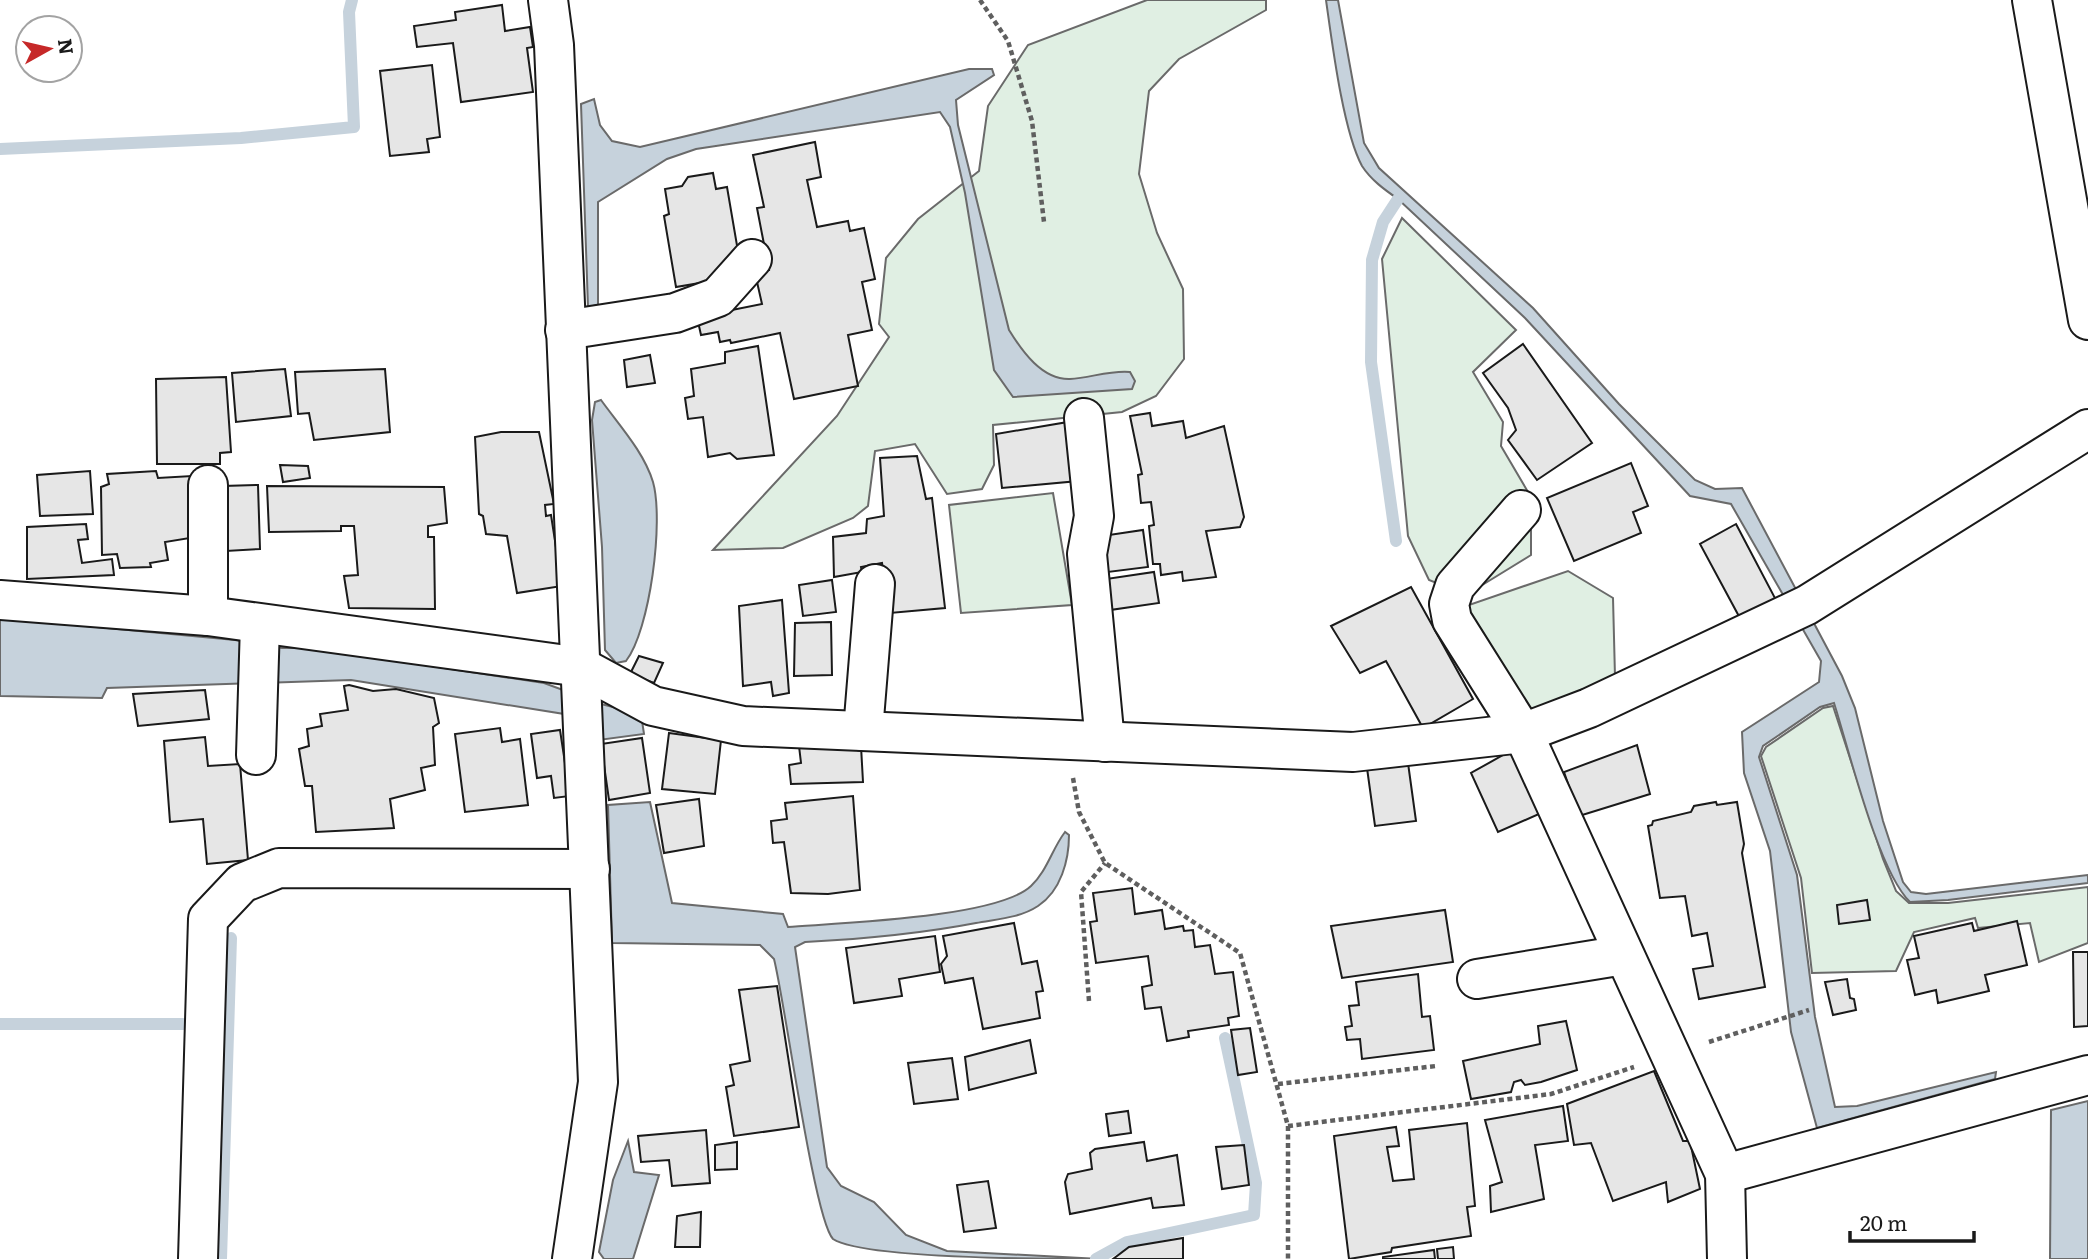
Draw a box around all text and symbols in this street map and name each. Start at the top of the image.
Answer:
north arrow [14,14,84,84]
text: N [52,37,82,56]
scale bar [1850,1200,1974,1244]
text: 20 m [1860,1206,1907,1237]

